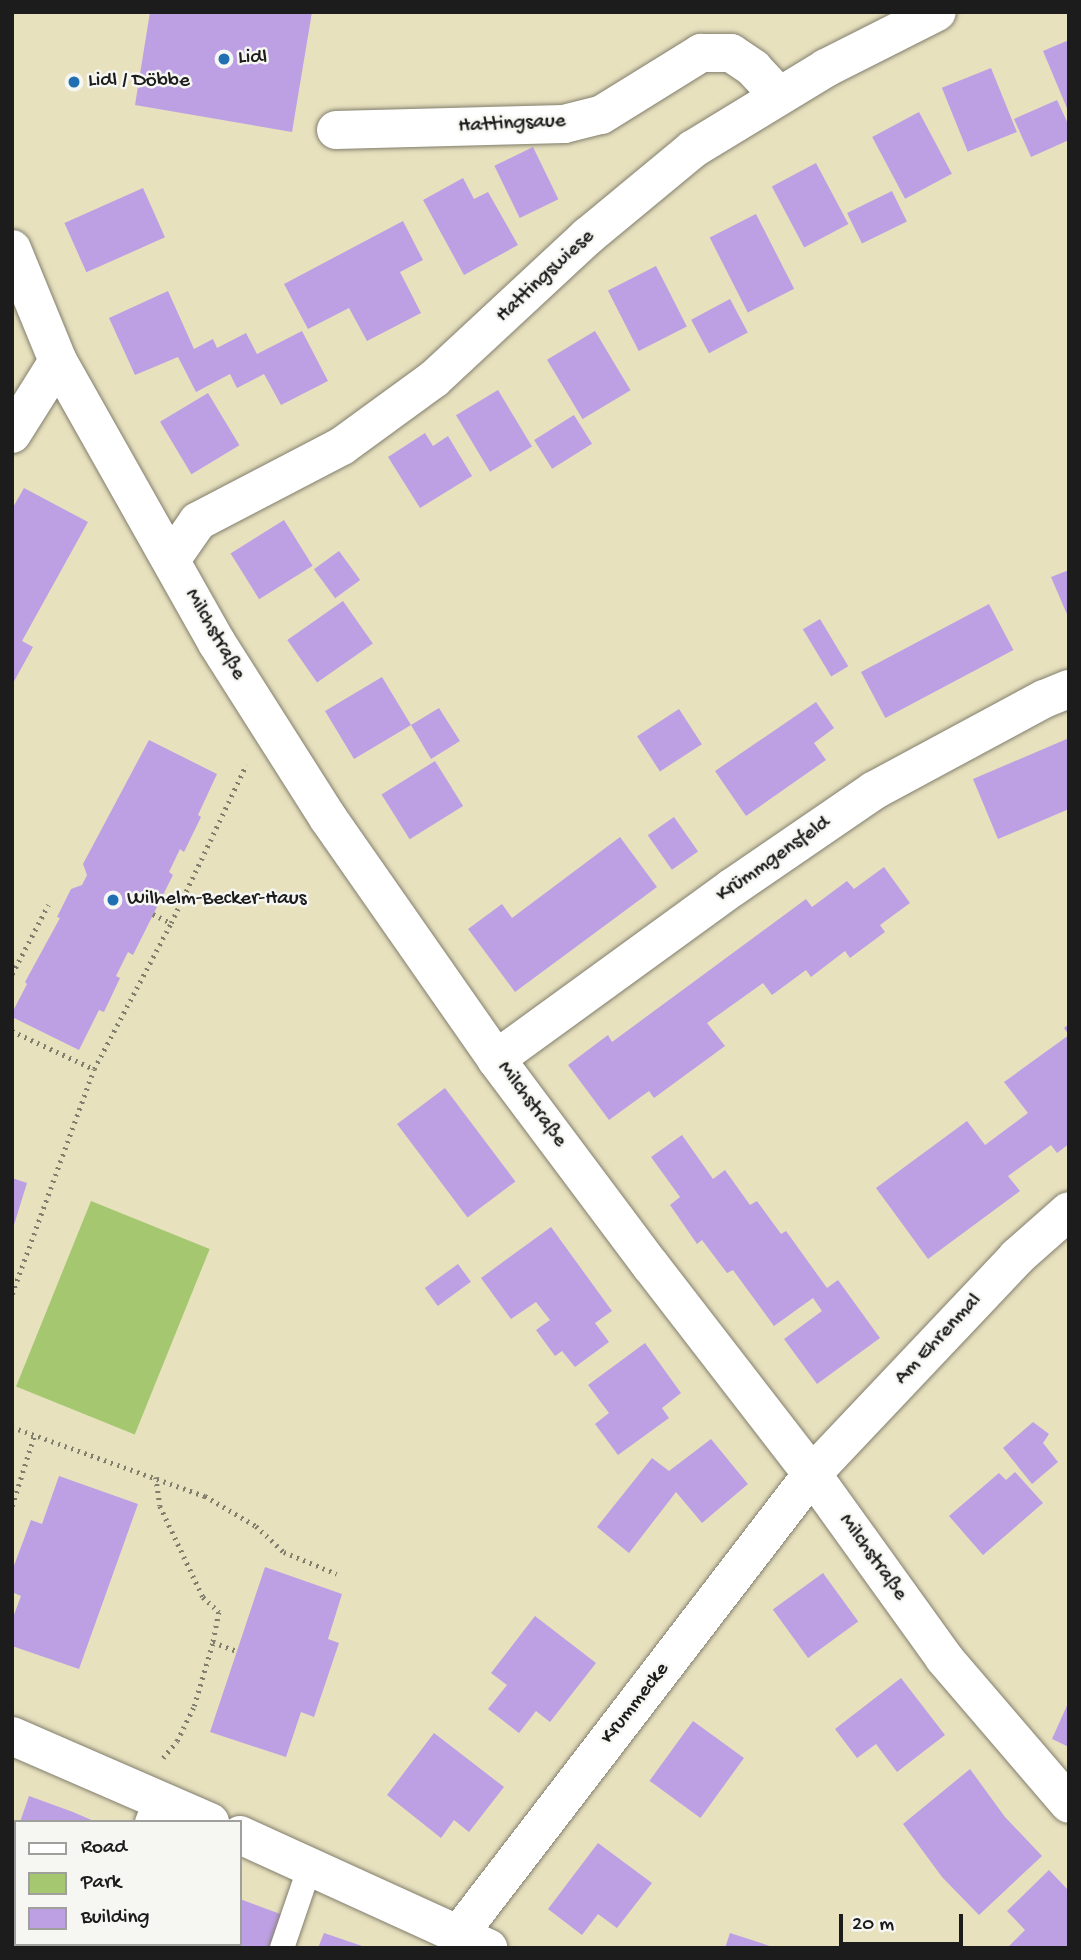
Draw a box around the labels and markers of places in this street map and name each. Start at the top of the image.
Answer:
place label: Lidl [238,46,267,72]
marker: Lidl [216,51,232,67]
place label: Lidl / Döbbe [88,69,190,95]
marker: Lidl / Döbbe [66,74,82,90]
place label: Wilhelm-Becker-Haus [127,887,306,913]
marker: Wilhelm-Becker-Haus [105,892,121,908]

